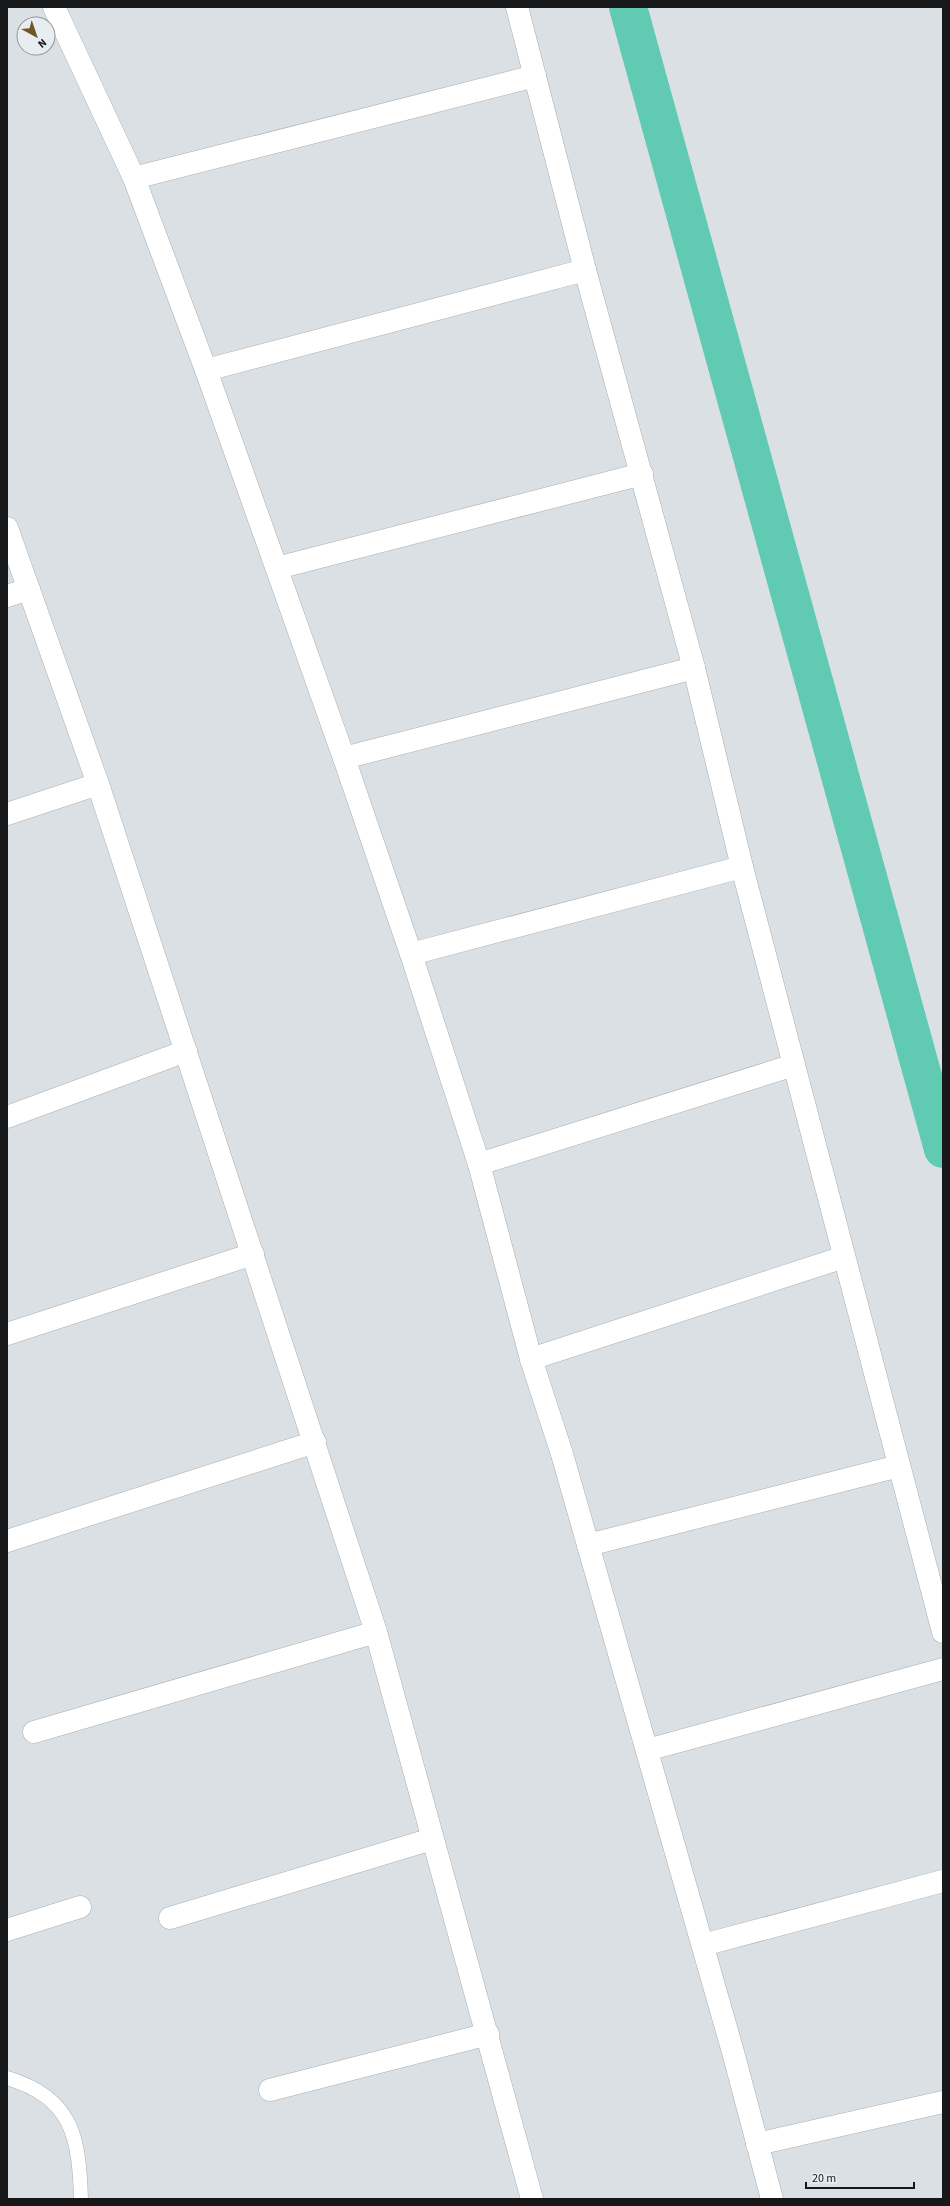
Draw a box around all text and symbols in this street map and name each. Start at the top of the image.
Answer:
north arrow [16,16,56,56]
text: N [34,35,50,51]
scale bar [806,2164,914,2190]
text: 20 m [812,2170,836,2187]

